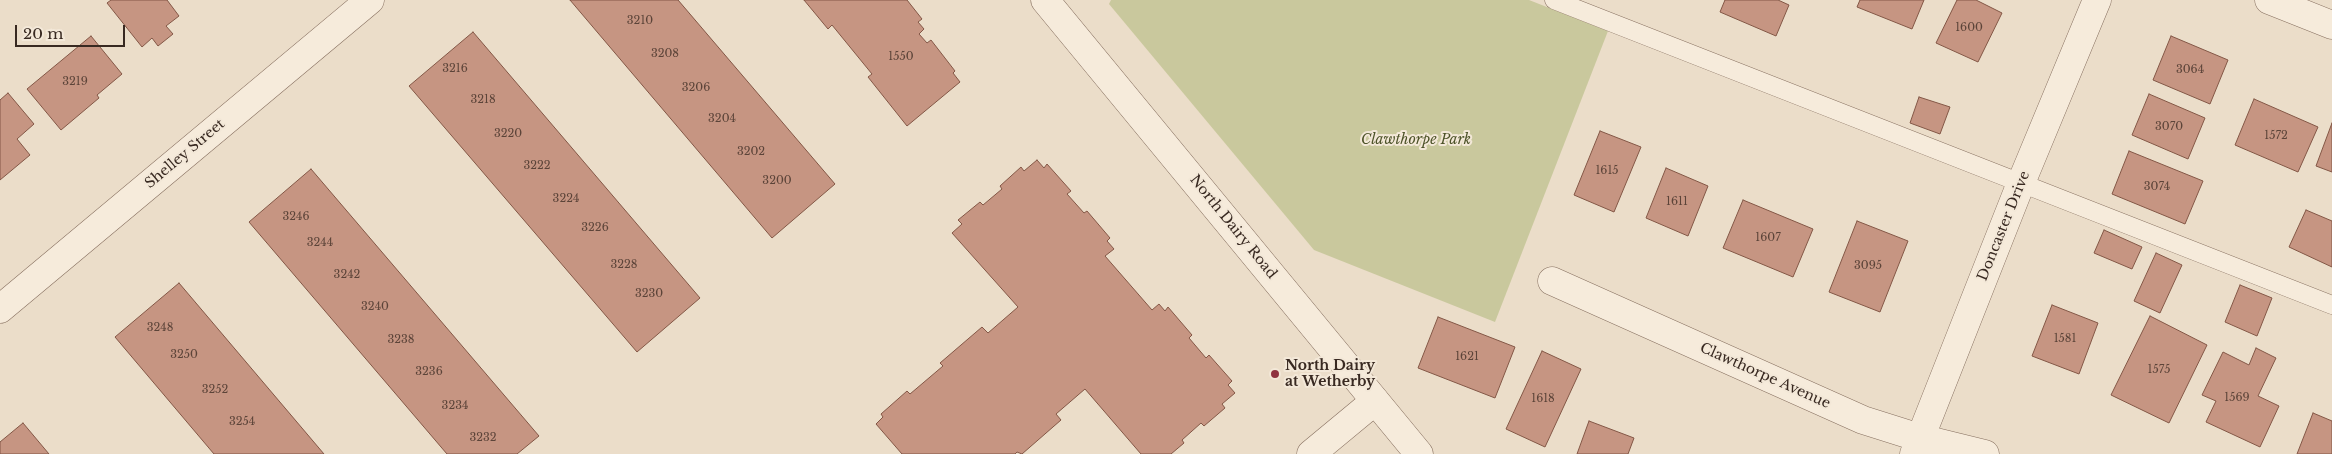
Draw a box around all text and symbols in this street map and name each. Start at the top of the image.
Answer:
house number: 3210 [627,14,653,28]
scale bar [18,15,128,47]
house number: 1600 [1955,21,1983,35]
text: 20 m [23,24,63,43]
house number: 3208 [651,47,679,61]
house number: 1550 [888,50,914,64]
house number: 3216 [442,62,468,76]
house number: 3064 [2176,63,2204,77]
house number: 3219 [62,75,88,89]
house number: 3206 [682,81,710,95]
house number: 3218 [470,93,496,107]
house number: 3204 [708,112,736,126]
street label: Shelley Street [142,116,228,192]
house number: 3070 [2155,120,2183,134]
house number: 3220 [494,127,522,141]
house number: 1572 [2264,129,2288,143]
park label: Clawthorpe Park [1361,132,1471,148]
house number: 3202 [737,145,765,159]
house number: 3222 [523,159,551,173]
house number: 1615 [1595,164,1619,178]
street label: Doncaster Drive [1974,169,2034,283]
street label: North Dairy Road [1186,172,1280,282]
house number: 3200 [762,174,792,188]
house number: 3074 [2144,180,2170,194]
house number: 3224 [553,192,579,206]
house number: 1611 [1666,195,1688,209]
house number: 3246 [282,210,310,224]
house number: 3226 [581,221,609,235]
house number: 1607 [1755,231,1781,245]
house number: 3244 [307,236,333,250]
house number: 3228 [611,258,637,272]
house number: 3095 [1854,259,1882,273]
house number: 3242 [334,268,360,282]
house number: 3230 [635,287,663,301]
house number: 3240 [361,300,389,314]
house number: 3248 [147,321,173,335]
house number: 1581 [2054,332,2076,346]
house number: 3238 [388,333,414,347]
street label: Clawthorpe Avenue [1697,340,1833,412]
house number: 3250 [170,348,198,362]
house number: 1621 [1455,350,1479,364]
place label: North Dairy at Wetherby [1285,358,1375,391]
house number: 1575 [2148,363,2170,377]
house number: 3236 [415,365,443,379]
marker: North Dairy at Wetherby [1269,368,1281,380]
house number: 3252 [202,383,228,397]
house number: 1569 [2224,391,2250,405]
house number: 1618 [1531,392,1555,406]
house number: 3234 [442,399,468,413]
house number: 3254 [229,415,255,429]
house number: 3232 [469,431,497,445]

